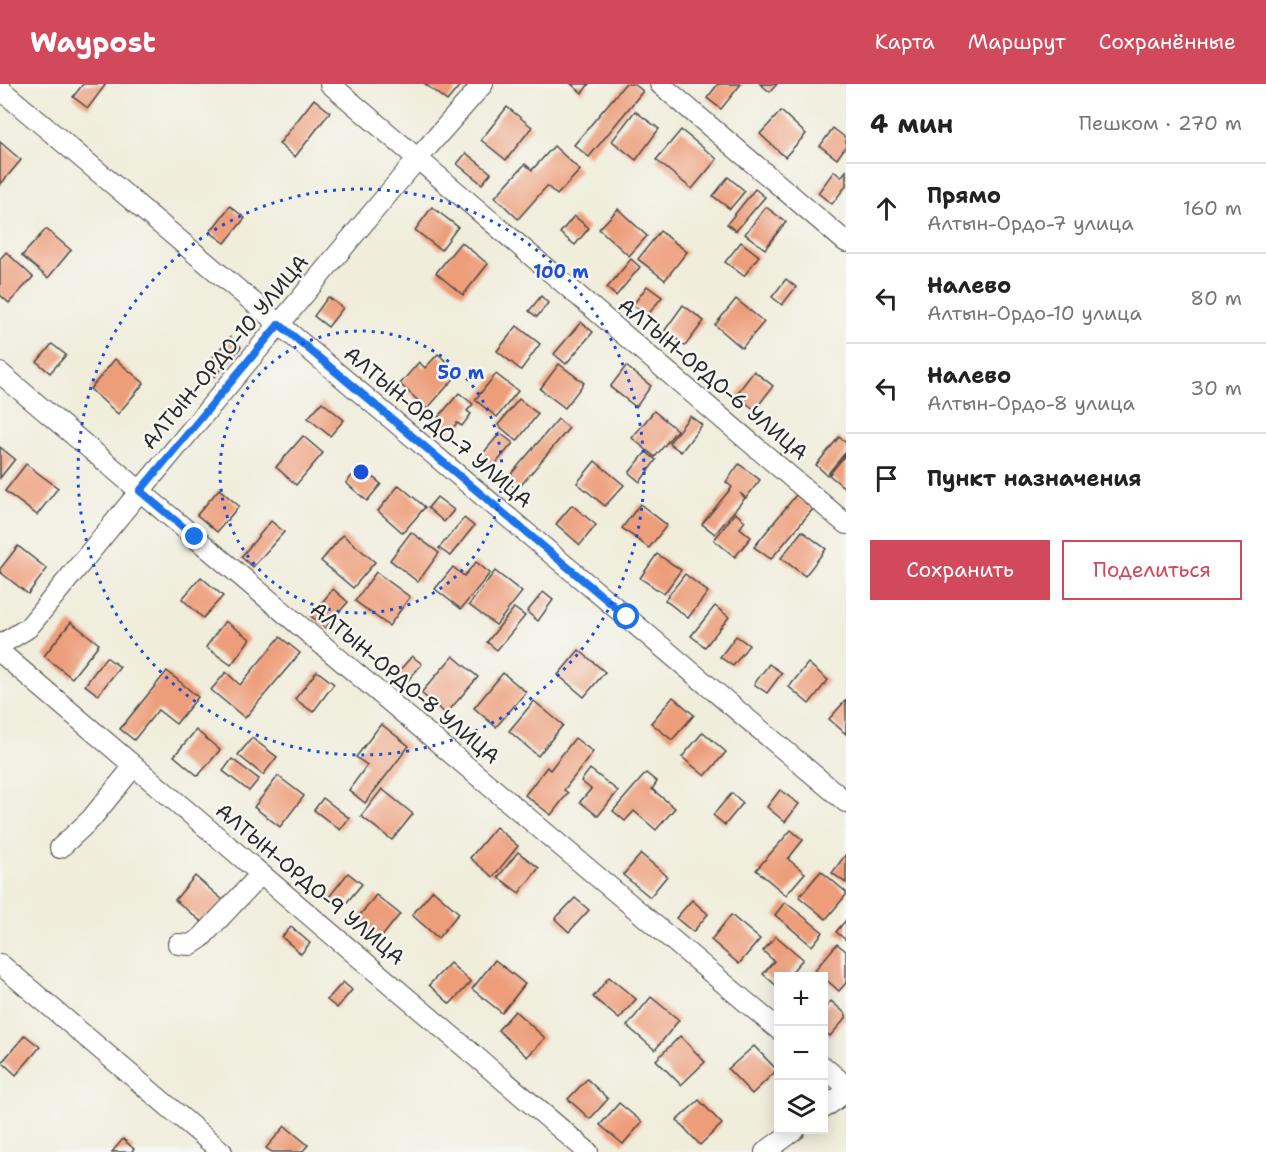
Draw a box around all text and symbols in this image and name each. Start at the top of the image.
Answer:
text: Waypost [30,23,156,61]
text: Карта [875,28,935,56]
text: Маршрут [968,28,1066,56]
text: Сохранённые [1099,28,1236,56]
text: 4 мин [870,106,953,141]
text: Пешком · 270 m [1079,110,1242,136]
text: Прямо [927,181,1001,210]
icon: ahead [870,192,903,225]
text: 160 m [1183,195,1242,221]
text: Алтын-Ордо-7 улица [927,210,1134,236]
street label: АЛТЫН-ОРДО-10 УЛИЦА [135,249,315,455]
text: 100 m [533,260,589,284]
text: Налево [927,271,1011,300]
icon: left [870,282,903,315]
text: 80 m [1190,285,1242,311]
street label: АЛТЫН-ОРДО-6 УЛИЦА [612,291,814,467]
text: Алтын-Ордо-10 улица [927,300,1142,326]
street label: АЛТЫН-ОРДО-7 УЛИЦА [338,340,538,514]
text: 50 m [438,361,485,385]
text: Налево [927,361,1011,390]
icon: left [870,372,903,405]
text: 30 m [1190,375,1242,401]
text: Алтын-Ордо-8 улица [927,390,1135,416]
centre of rings [351,462,371,482]
icon: arrive [870,462,903,495]
text: Пункт назначения [927,464,1141,493]
route end [181,523,207,549]
button: Сохранить [870,540,1050,600]
button: Поделиться [1062,540,1242,600]
street label: АЛТЫН-ОРДО-8 УЛИЦА [305,596,505,770]
route start [613,603,639,629]
street label: АЛТЫН-ОРДО-9 УЛИЦА [210,797,410,971]
map controls [774,972,828,1134]
button: + [774,972,828,1026]
button: − [774,1026,828,1080]
button: layers [774,1080,828,1134]

